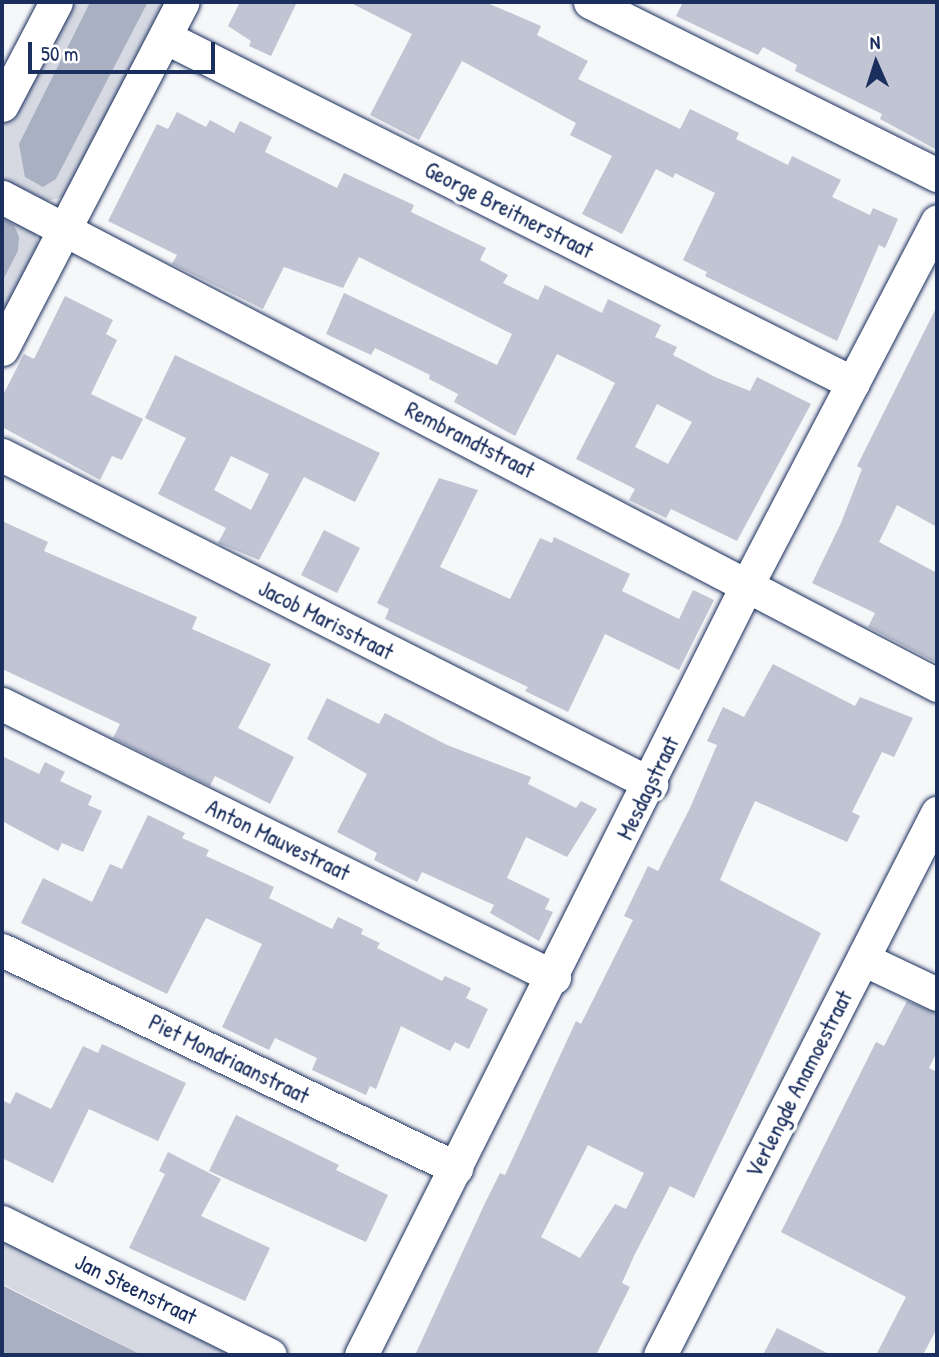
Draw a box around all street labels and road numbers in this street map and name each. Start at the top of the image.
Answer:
street label: George Breitnerstraat [420,156,598,264]
street label: Rembrandtstraat [401,396,539,484]
street label: Jacob Marisstraat [254,574,398,666]
street label: Mesdagstraat [611,732,685,844]
street label: Anton Mauvestraat [202,793,354,887]
street label: Verlengde Anamoestraat [740,986,858,1182]
street label: Piet Mondriaanstraat [144,1008,314,1110]
street label: Jan Steenstraat [71,1248,201,1330]

